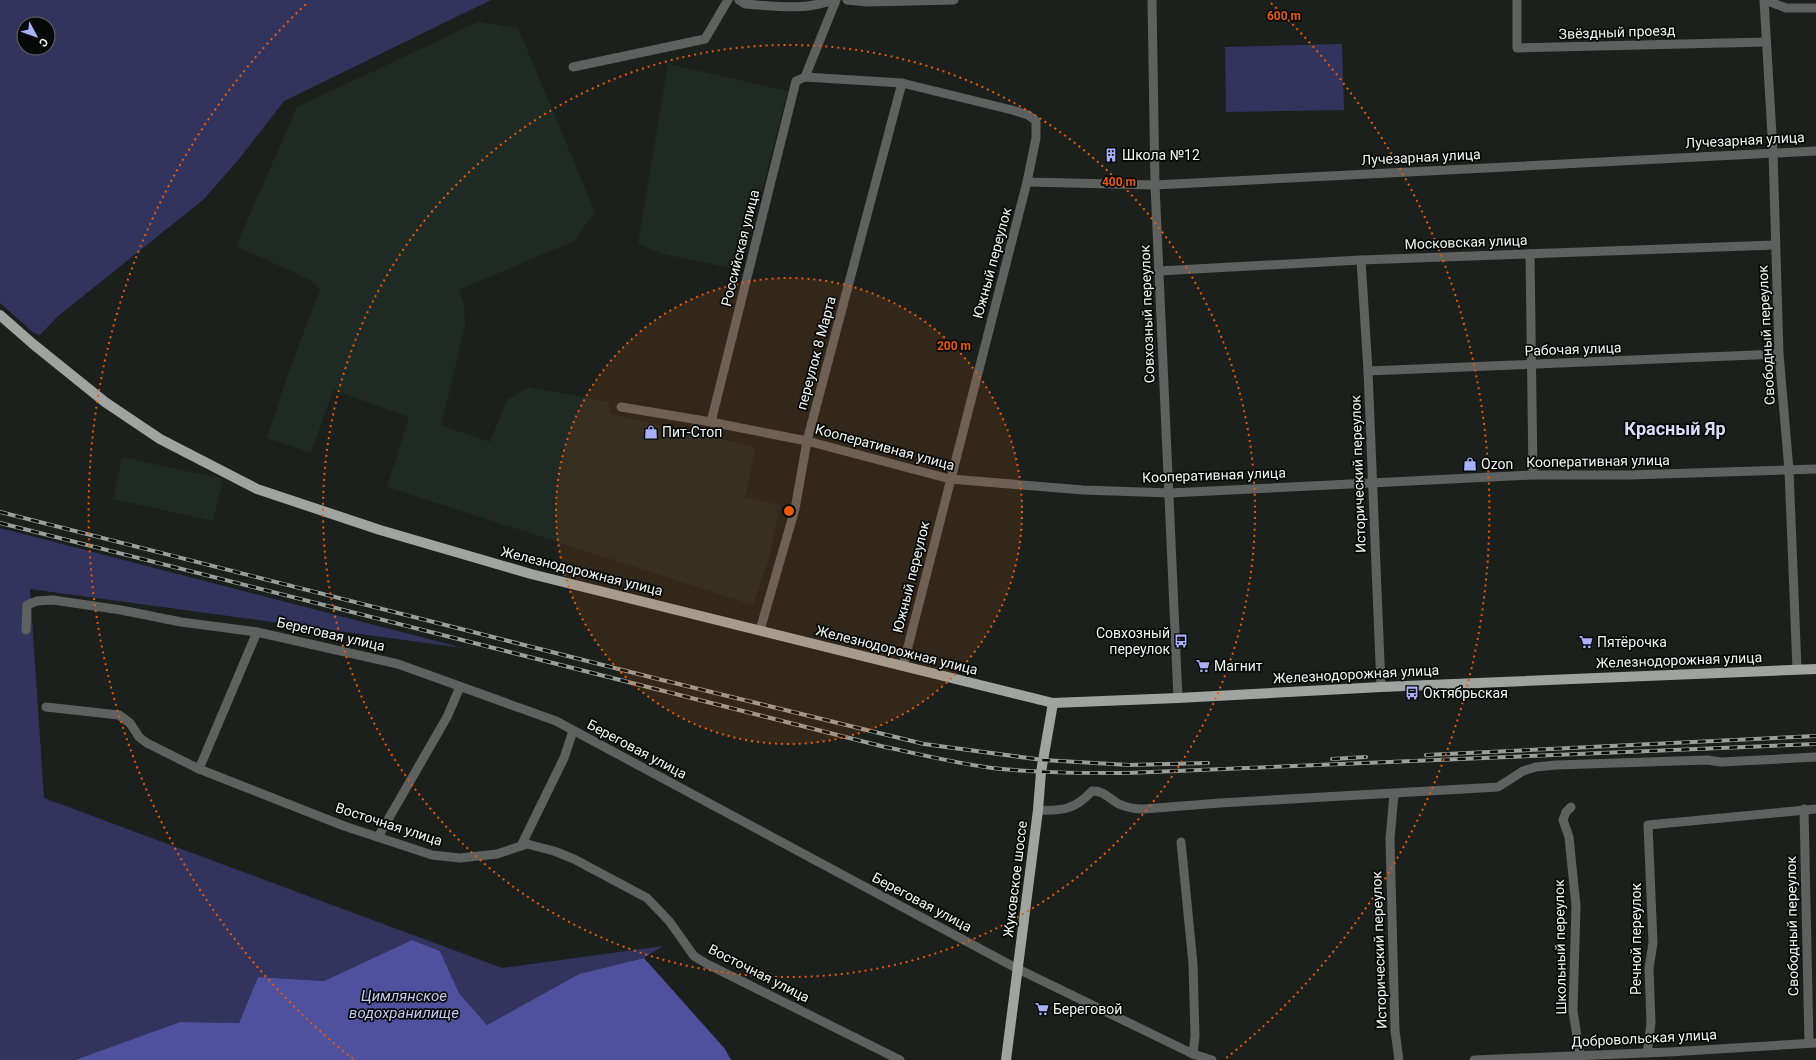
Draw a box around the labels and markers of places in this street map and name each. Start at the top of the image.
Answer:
building icon: Школа №12 [1103,147,1119,163]
place label: Школа №12 [1122,147,1200,163]
shop icon: Пит-Стоп [643,424,659,440]
place label: Пит-Стоп [662,424,722,440]
shop icon: Ozon [1462,456,1478,472]
place label: Ozon [1481,456,1513,472]
centre of rings [782,504,796,518]
place label: Совхозный переулок [1096,625,1170,657]
bus stop icon: Совхозный переулок [1173,633,1189,649]
supermarket icon: Пятёрочка [1578,634,1594,650]
place label: Пятёрочка [1597,634,1667,650]
supermarket icon: Магнит [1195,658,1211,674]
place label: Магнит [1214,658,1263,674]
bus stop icon: Октябрьская [1404,685,1420,701]
place label: Октябрьская [1423,685,1508,701]
supermarket icon: Береговой [1034,1001,1050,1017]
place label: Береговой [1053,1001,1122,1017]

